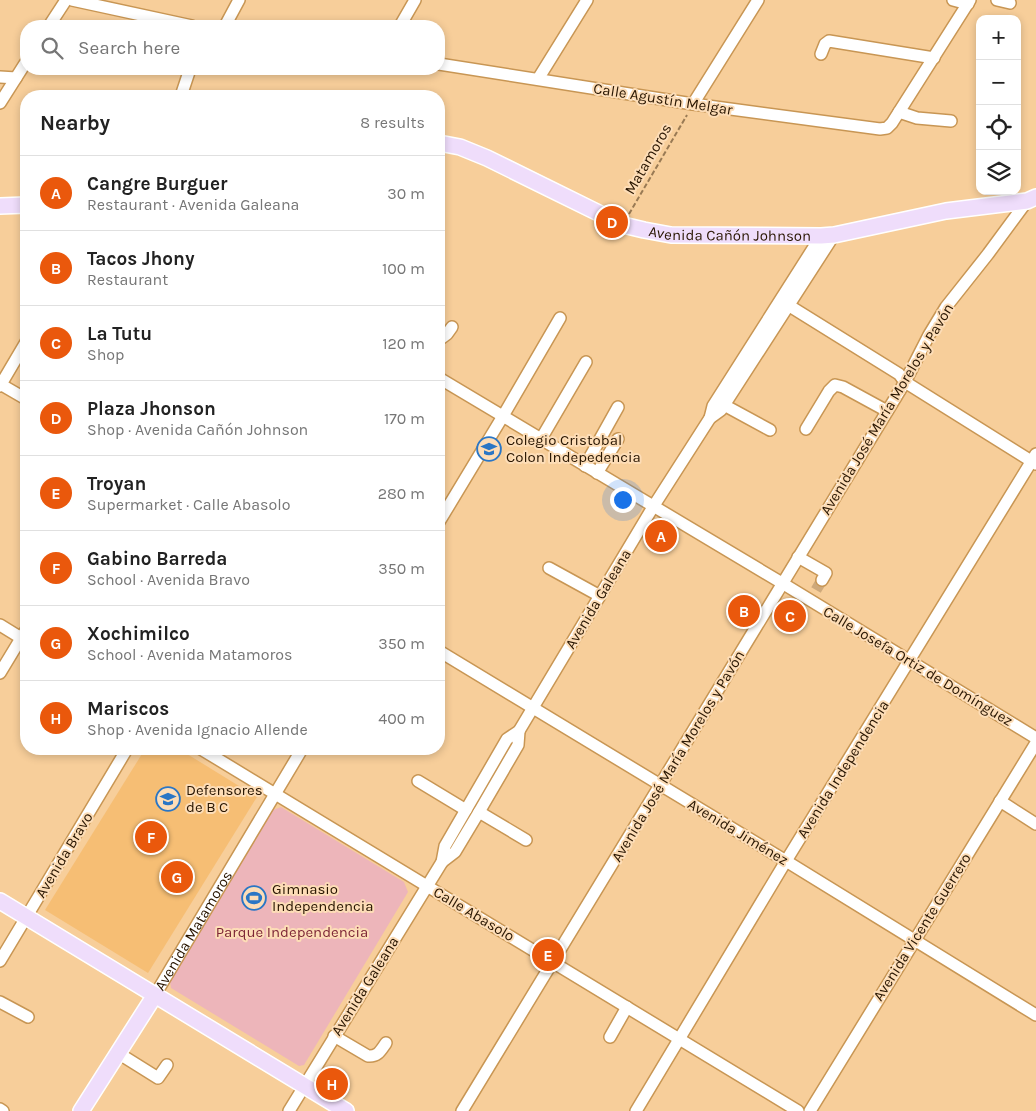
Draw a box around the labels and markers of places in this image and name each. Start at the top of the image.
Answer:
pin: D [596,203,628,241]
place label: Colegio Cristobal Colon Indepedencia [506,431,641,466]
school or university icon: Colegio Cristobal Colon Indepedencia [476,436,502,462]
pin: A [645,517,677,555]
pin: B [728,592,760,630]
pin: C [774,597,806,635]
place label: Defensores de B C [186,781,263,816]
school or university icon: Defensores de B C [155,786,181,812]
pin: F [135,818,167,856]
pin: G [161,858,193,896]
place label: Gimnasio Independencia [272,880,373,915]
sports icon: Gimnasio Independencia [241,885,267,911]
pin: E [532,936,564,974]
pin: H [316,1065,348,1103]

